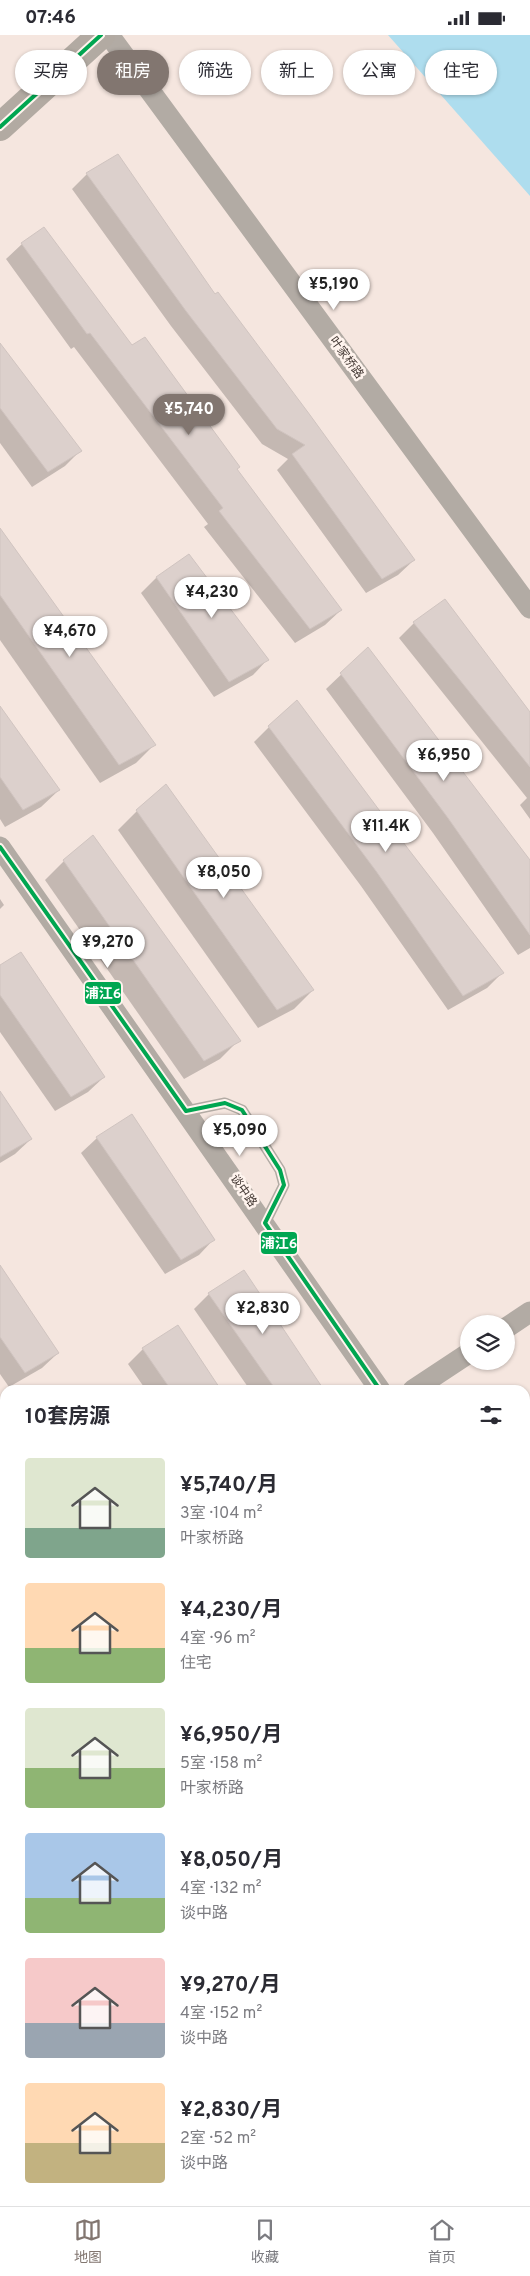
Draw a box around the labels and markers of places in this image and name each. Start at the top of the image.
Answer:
pin: ¥5,190 [293,269,375,311]
pin: ¥5,740 [148,393,230,436]
pin: ¥4,230 [171,577,253,619]
pin: ¥4,670 [29,615,111,658]
pin: ¥6,950 [403,739,485,782]
pin: ¥11.4K [345,811,427,853]
pin: ¥8,050 [183,857,265,899]
pin: ¥9,270 [67,927,149,969]
pin: ¥5,090 [199,1115,281,1157]
pin: ¥2,830 [222,1293,304,1335]

